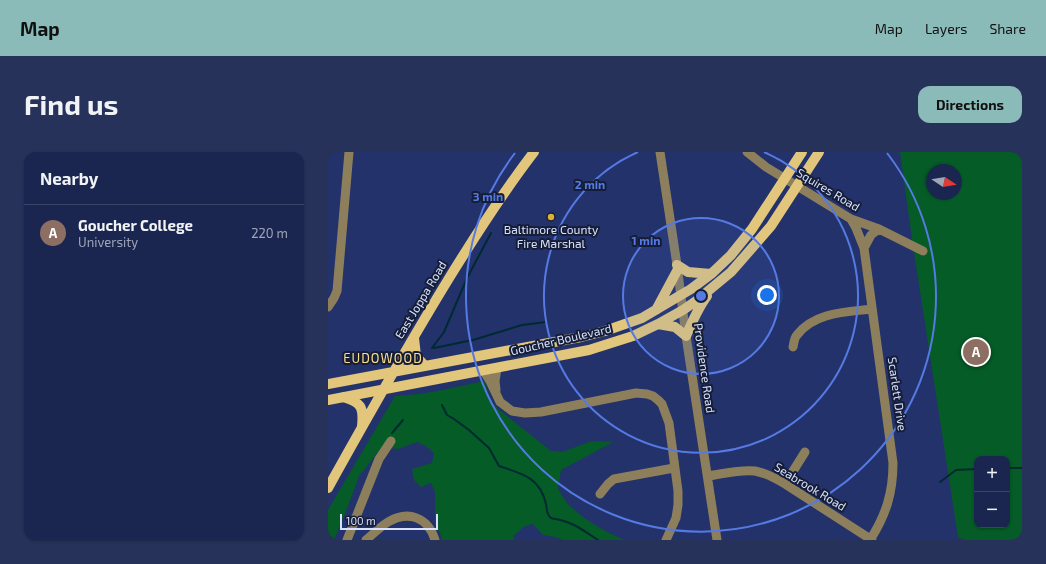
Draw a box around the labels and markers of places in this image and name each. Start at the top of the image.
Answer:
marker: Baltimore County Fire Marshal [546,212,556,222]
place label: Baltimore County Fire Marshal [504,222,599,250]
centre of rings [694,289,708,303]
pin: A [963,337,989,367]

